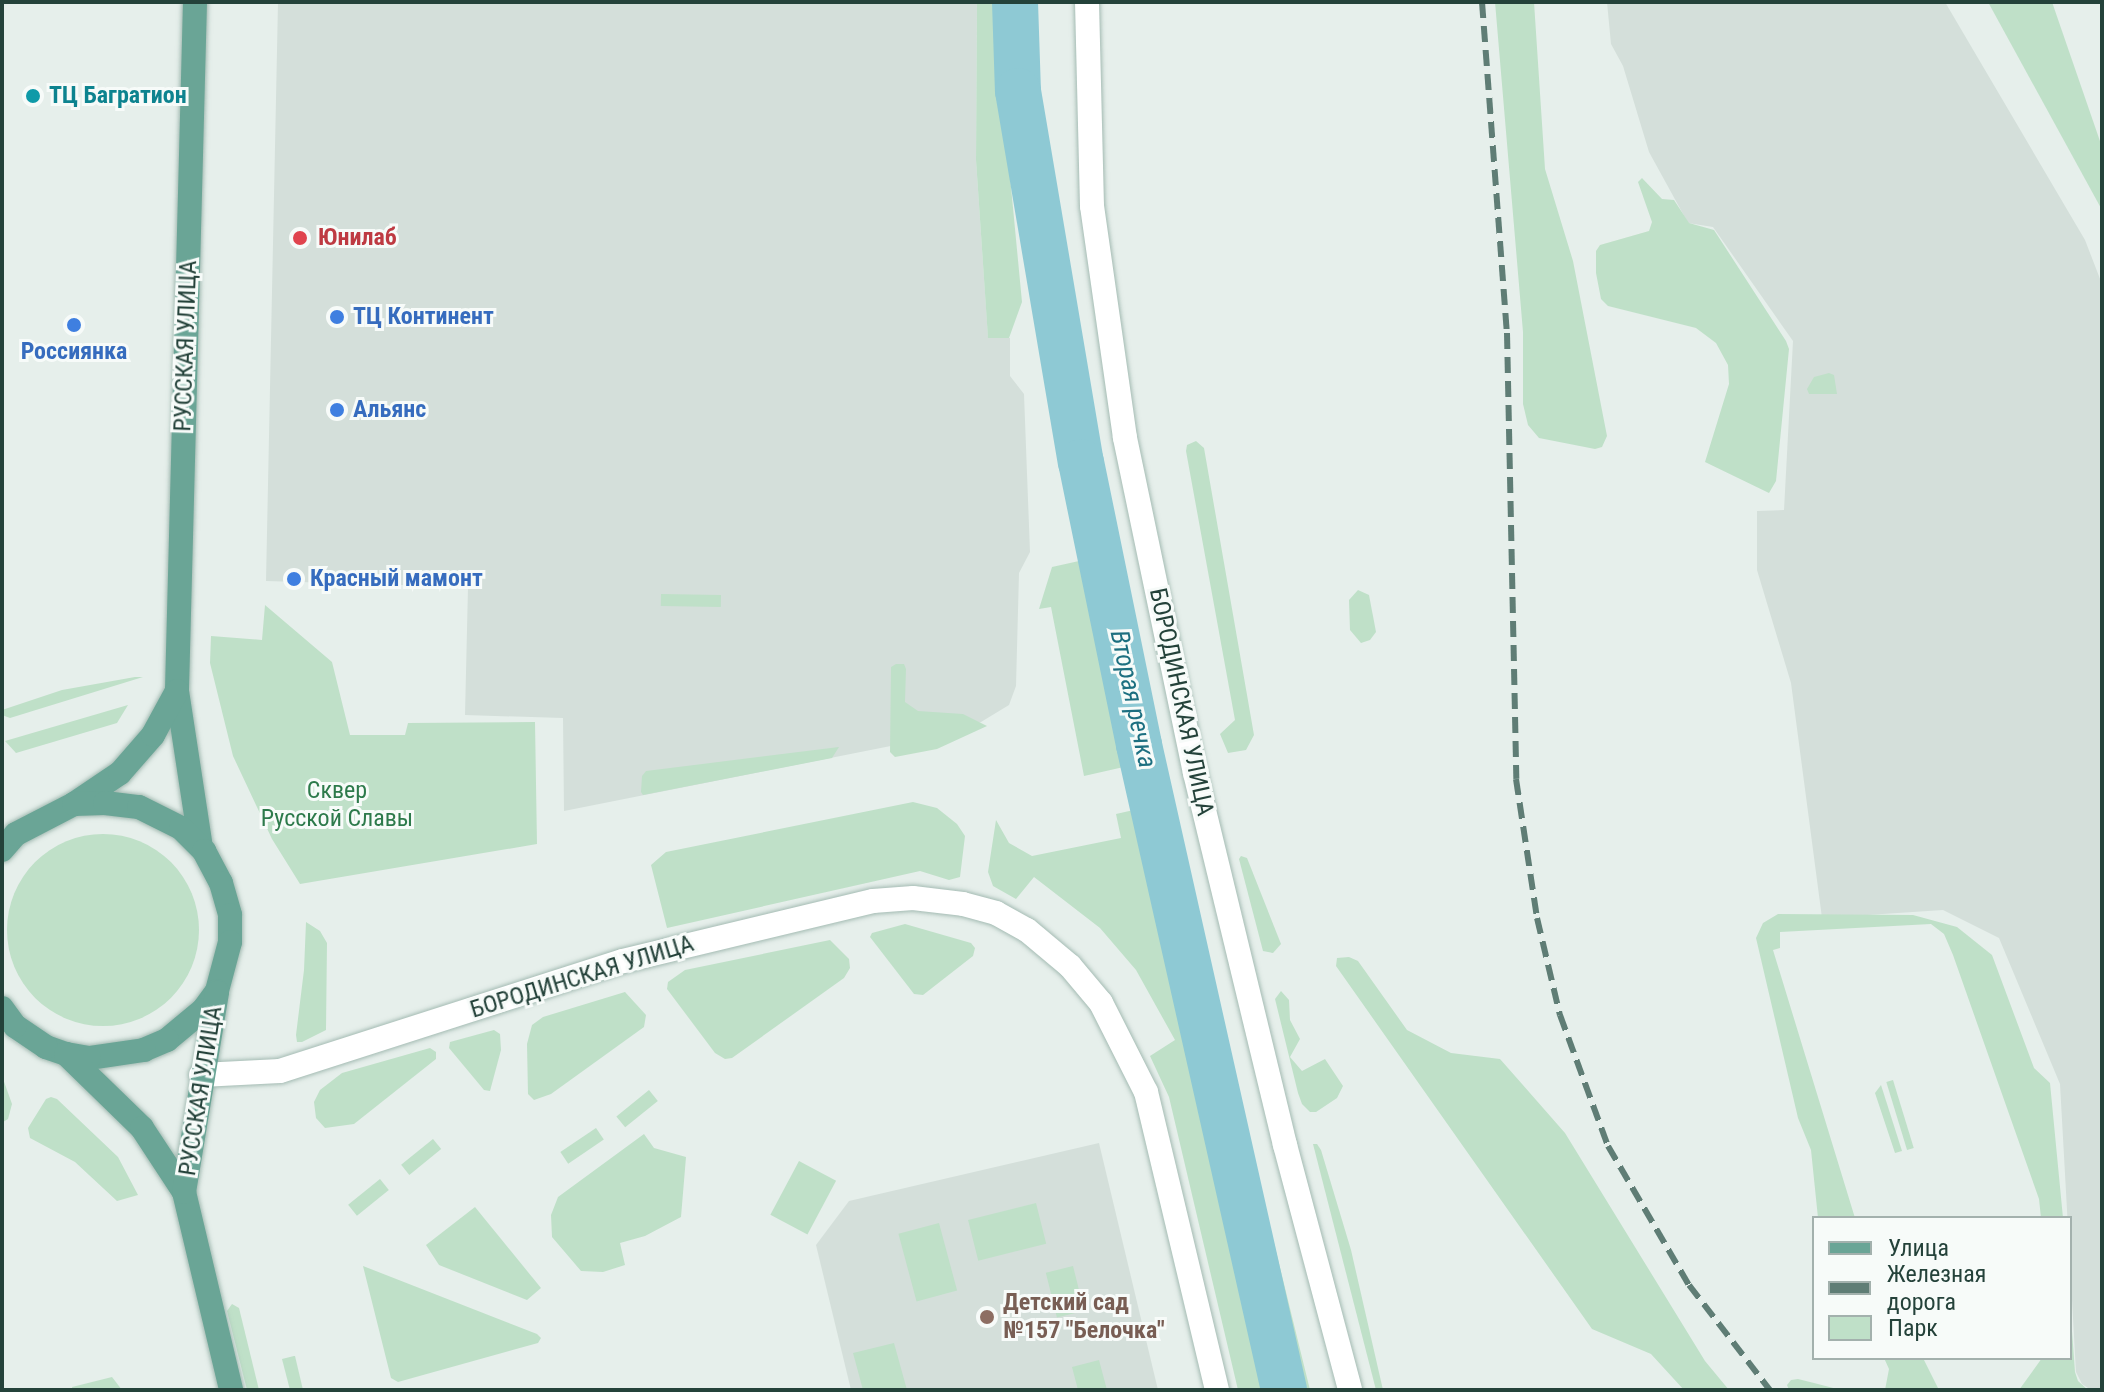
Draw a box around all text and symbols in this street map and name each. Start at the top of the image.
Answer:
place label: ТЦ Багратион [49,82,187,110]
marker: ТЦ Багратион [24,87,42,105]
place label: Юнилаб [318,224,397,252]
marker: Юнилаб [289,227,311,249]
street label: РУССКАЯ УЛИЦА [169,260,203,432]
place label: ТЦ Континент [353,303,494,331]
marker: ТЦ Континент [328,308,346,326]
marker: Россиянка [65,316,83,334]
place label: Россиянка [21,338,127,366]
place label: Альянс [353,396,426,424]
marker: Альянс [328,401,346,419]
place label: Красный мамонт [310,565,483,593]
marker: Красный мамонт [285,570,303,588]
street label: БОРОДИНСКАЯ УЛИЦА [1143,586,1219,818]
water label: Вторая речка [1103,627,1163,771]
park label: Сквер Русской Славы [261,777,413,833]
street label: БОРОДИНСКАЯ УЛИЦА [467,929,697,1025]
street label: РУССКАЯ УЛИЦА [173,1004,229,1178]
legend [1812,1216,2072,1360]
text: Улица [1888,1234,1949,1262]
text: Железная дорога [1887,1260,1986,1316]
place label: Детский сад №157 "Белочка" [1003,1289,1165,1345]
marker: Детский сад №157 "Белочка" [978,1308,996,1326]
text: Парк [1888,1314,1938,1342]

